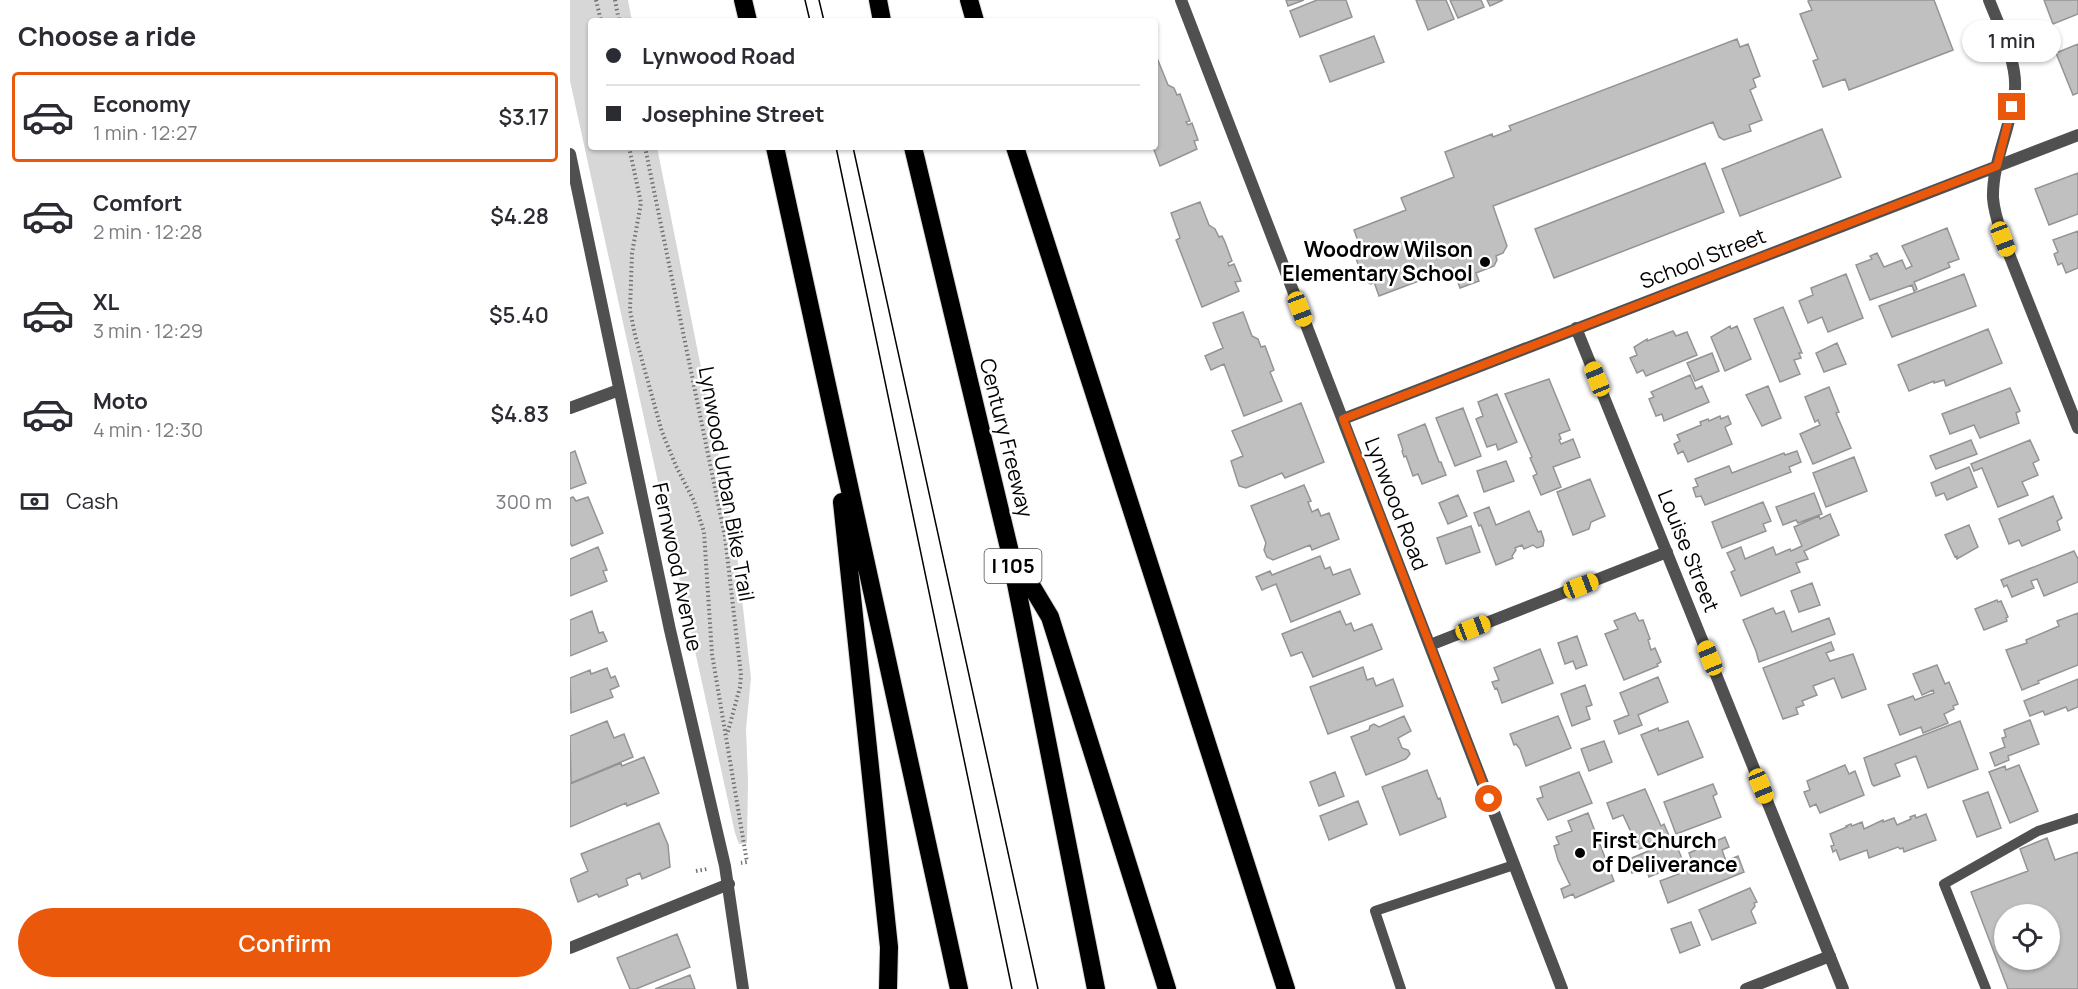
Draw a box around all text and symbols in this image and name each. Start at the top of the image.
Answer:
text: Choose a ride [18,17,196,54]
callout: 1 min [1962,20,2062,62]
text: 1 min [1988,27,2035,54]
text: Lynwood Road [642,41,795,71]
text: Economy [93,89,191,119]
icon: car [21,90,75,144]
route end [1998,93,2025,120]
text: Josephine Street [642,99,824,129]
text: $3.17 [498,102,549,132]
text: 1 min · 12:27 [93,119,197,146]
text: Comfort [93,188,182,218]
icon: car [21,189,75,243]
text: $4.28 [490,201,549,231]
text: 2 min · 12:28 [93,218,203,245]
car [1988,219,2018,259]
street label: School Street [1636,221,1770,295]
place label: Woodrow Wilson Elementary School [1282,235,1473,287]
marker: Woodrow Wilson Elementary School [1478,255,1492,269]
text: XL [93,287,119,317]
icon: car [21,288,75,342]
car [1285,289,1315,329]
text: $5.40 [489,300,549,330]
text: 3 min · 12:29 [93,317,203,344]
street label: Century Freeway [974,355,1040,520]
car [1582,359,1612,399]
street label: Lynwood Urban Bike Trail [693,364,761,603]
text: Moto [93,386,148,416]
icon: car [21,387,75,441]
text: $4.83 [491,399,549,429]
text: 4 min · 12:30 [93,416,203,443]
street label: Lynwood Road [1359,433,1435,574]
street label: Fernwood Avenue [646,480,710,654]
icon: cash [18,485,51,518]
street label: Louise Street [1652,485,1726,616]
text: Cash [66,486,119,516]
text: 300 m [496,488,552,515]
road number: I 105 [984,549,1042,583]
car [1561,571,1601,601]
car [1453,613,1493,643]
car [1695,638,1725,678]
car [1746,766,1776,806]
route start [1475,785,1502,812]
place label: First Church of Deliverance [1592,826,1738,878]
marker: First Church of Deliverance [1573,846,1587,860]
map controls [1994,904,2060,970]
button: locate [1994,904,2060,970]
button: Confirm [18,908,552,977]

